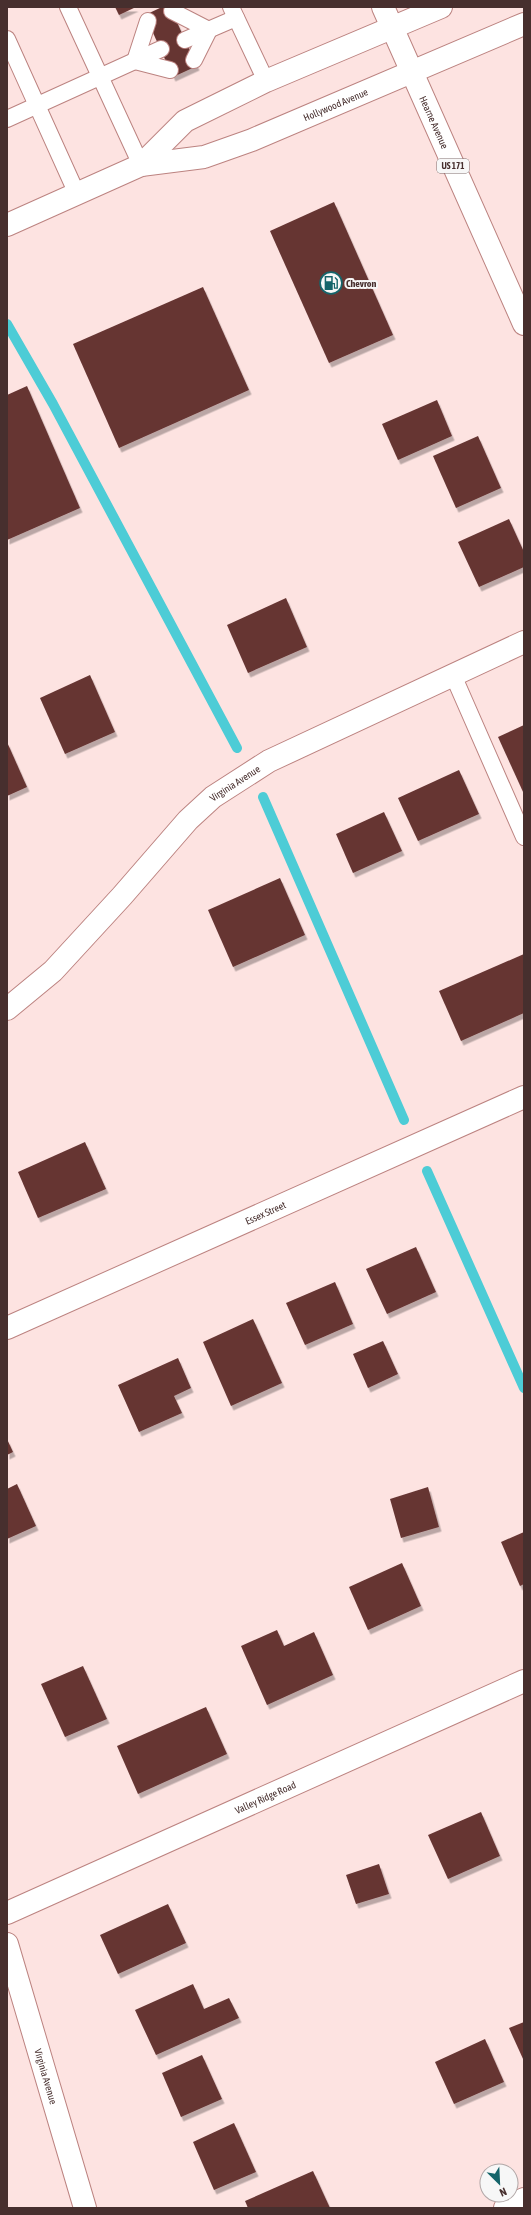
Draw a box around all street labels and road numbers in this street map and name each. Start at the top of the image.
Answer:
street label: Hollywood Avenue [302,86,370,123]
street label: Hearne Avenue [417,94,450,151]
road number: US 171 [437,159,469,173]
street label: Virginia Avenue [207,763,262,803]
street label: Essex Street [244,1199,288,1227]
street label: Valley Ridge Road [233,1779,298,1816]
street label: Virginia Avenue [32,2047,59,2106]

